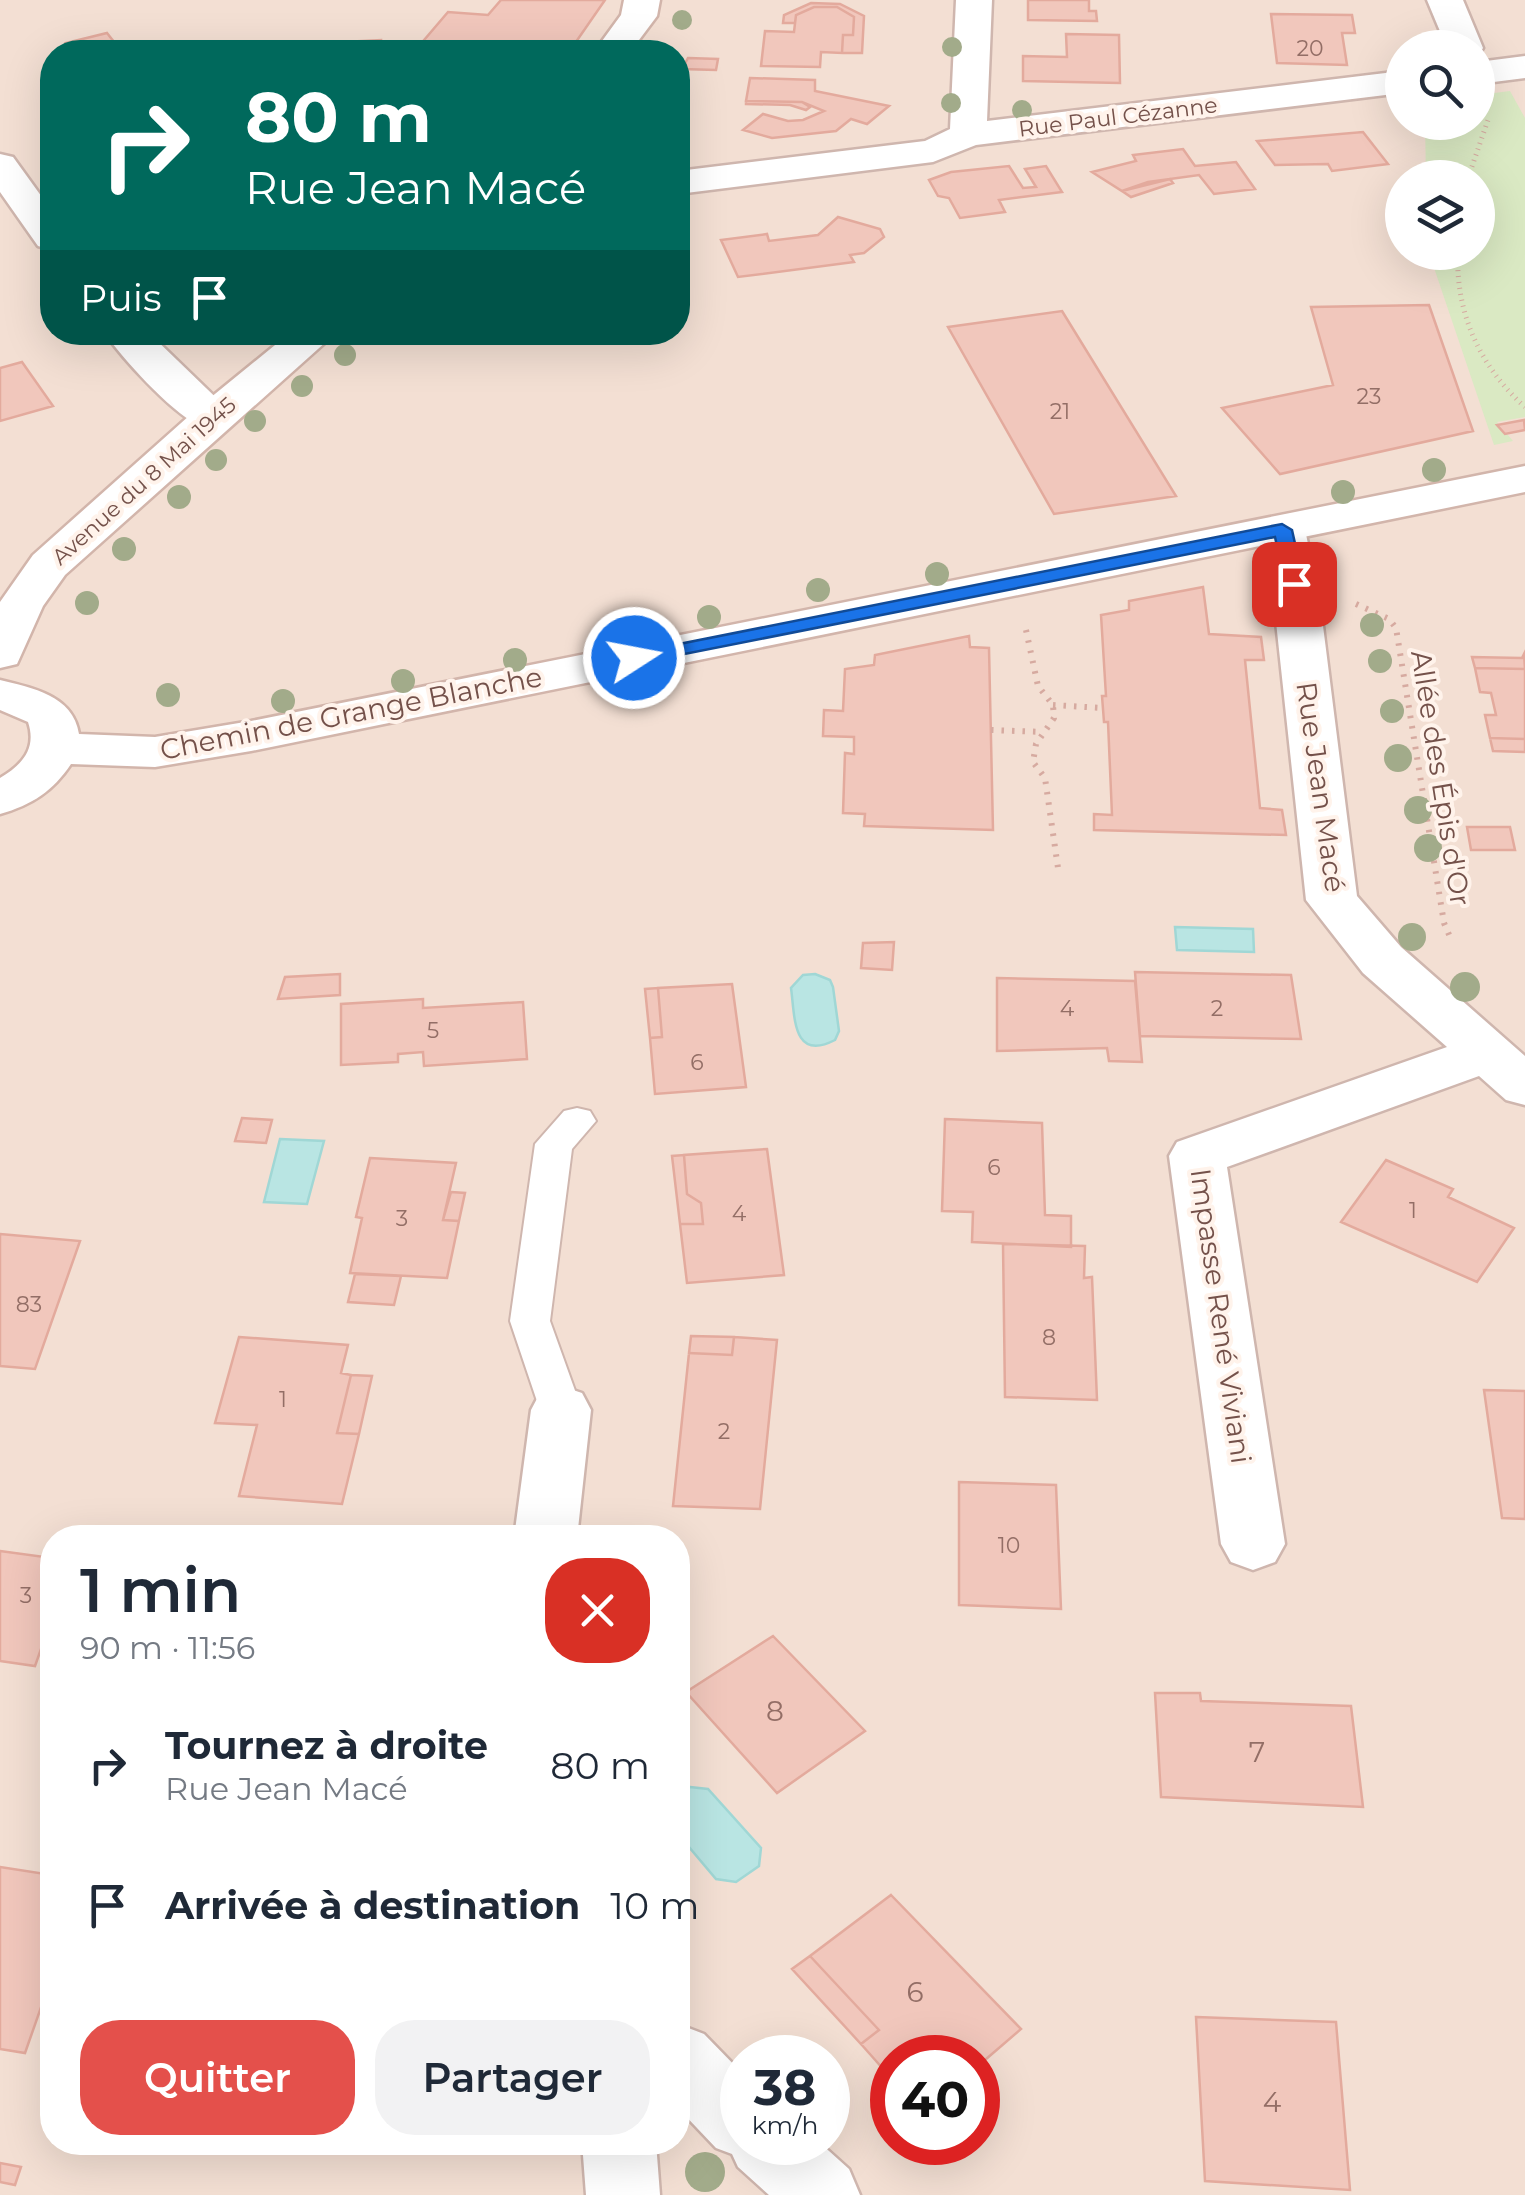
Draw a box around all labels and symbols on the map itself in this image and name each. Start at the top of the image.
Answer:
house number: 20 [1296,35,1324,62]
street label: Rue Paul Cézanne [1017,91,1219,143]
house number: 23 [1357,383,1381,410]
street label: Avenue du 8 Mai 1945 [47,391,241,571]
house number: 21 [1050,398,1070,425]
pin [1252,542,1337,627]
position arrow [582,606,686,710]
street label: Allée des Épis d'Or [1404,648,1478,908]
street label: Chemin de Grange Blanche [157,659,545,767]
street label: Rue Jean Macé [1289,680,1353,894]
house number: 4 [1060,995,1075,1022]
house number: 2 [1211,995,1223,1022]
house number: 5 [427,1017,439,1044]
house number: 6 [690,1049,704,1076]
house number: 6 [987,1154,1001,1181]
street label: Impasse René Viviani [1183,1166,1259,1466]
house number: 1 [1409,1197,1417,1224]
house number: 4 [732,1200,747,1227]
house number: 3 [396,1205,408,1232]
house number: 83 [16,1291,42,1318]
house number: 8 [1042,1324,1056,1351]
house number: 1 [279,1386,287,1413]
house number: 2 [718,1418,730,1445]
house number: 10 [998,1532,1020,1559]
house number: 3 [20,1582,32,1609]
house number: 8 [766,1694,784,1728]
house number: 7 [1249,1735,1265,1769]
house number: 6 [906,1975,924,2009]
speed limit sign: 40 [870,2035,1000,2165]
house number: 4 [1263,2085,1282,2119]

